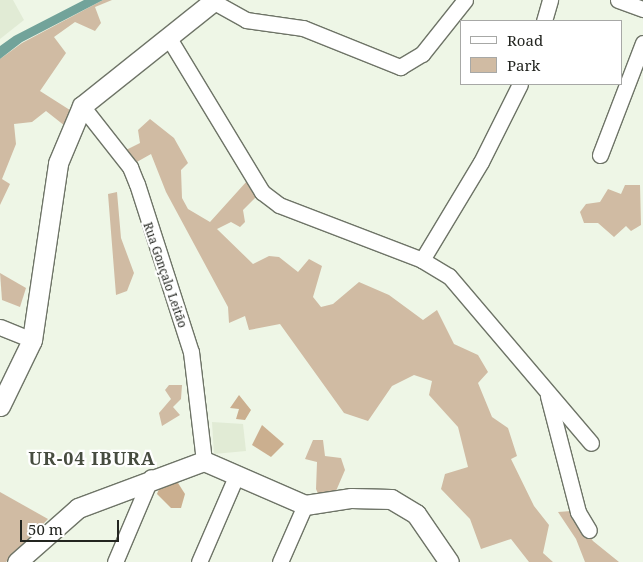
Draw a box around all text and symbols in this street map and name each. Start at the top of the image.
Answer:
legend [460,20,623,85]
text: Road [507,30,543,50]
text: Park [507,55,540,75]
street label: Rua Gonçalo Leitão [140,220,190,330]
district label: UR-04 IBURA [27,447,157,469]
scale bar [22,510,121,542]
text: 50 m [28,519,63,539]

